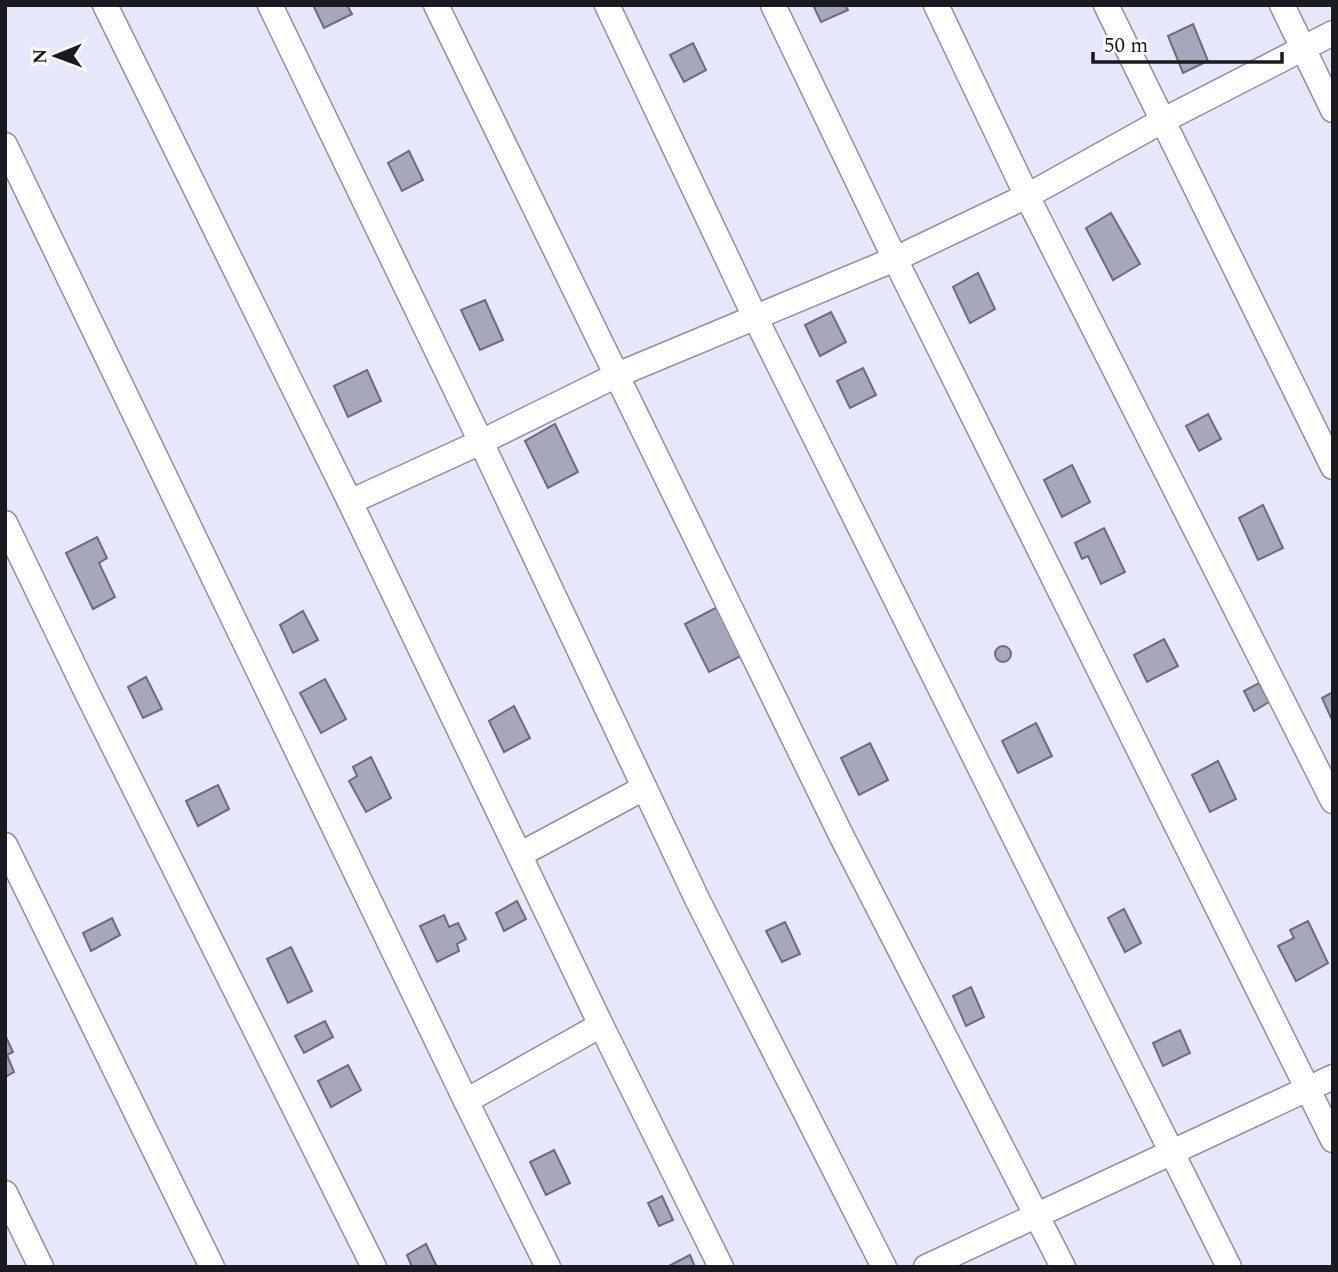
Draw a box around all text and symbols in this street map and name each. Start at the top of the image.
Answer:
north arrow [21,21,91,91]
scale bar [1093,21,1282,65]
text: 50 m [1104,30,1148,62]
text: N [26,48,55,64]

